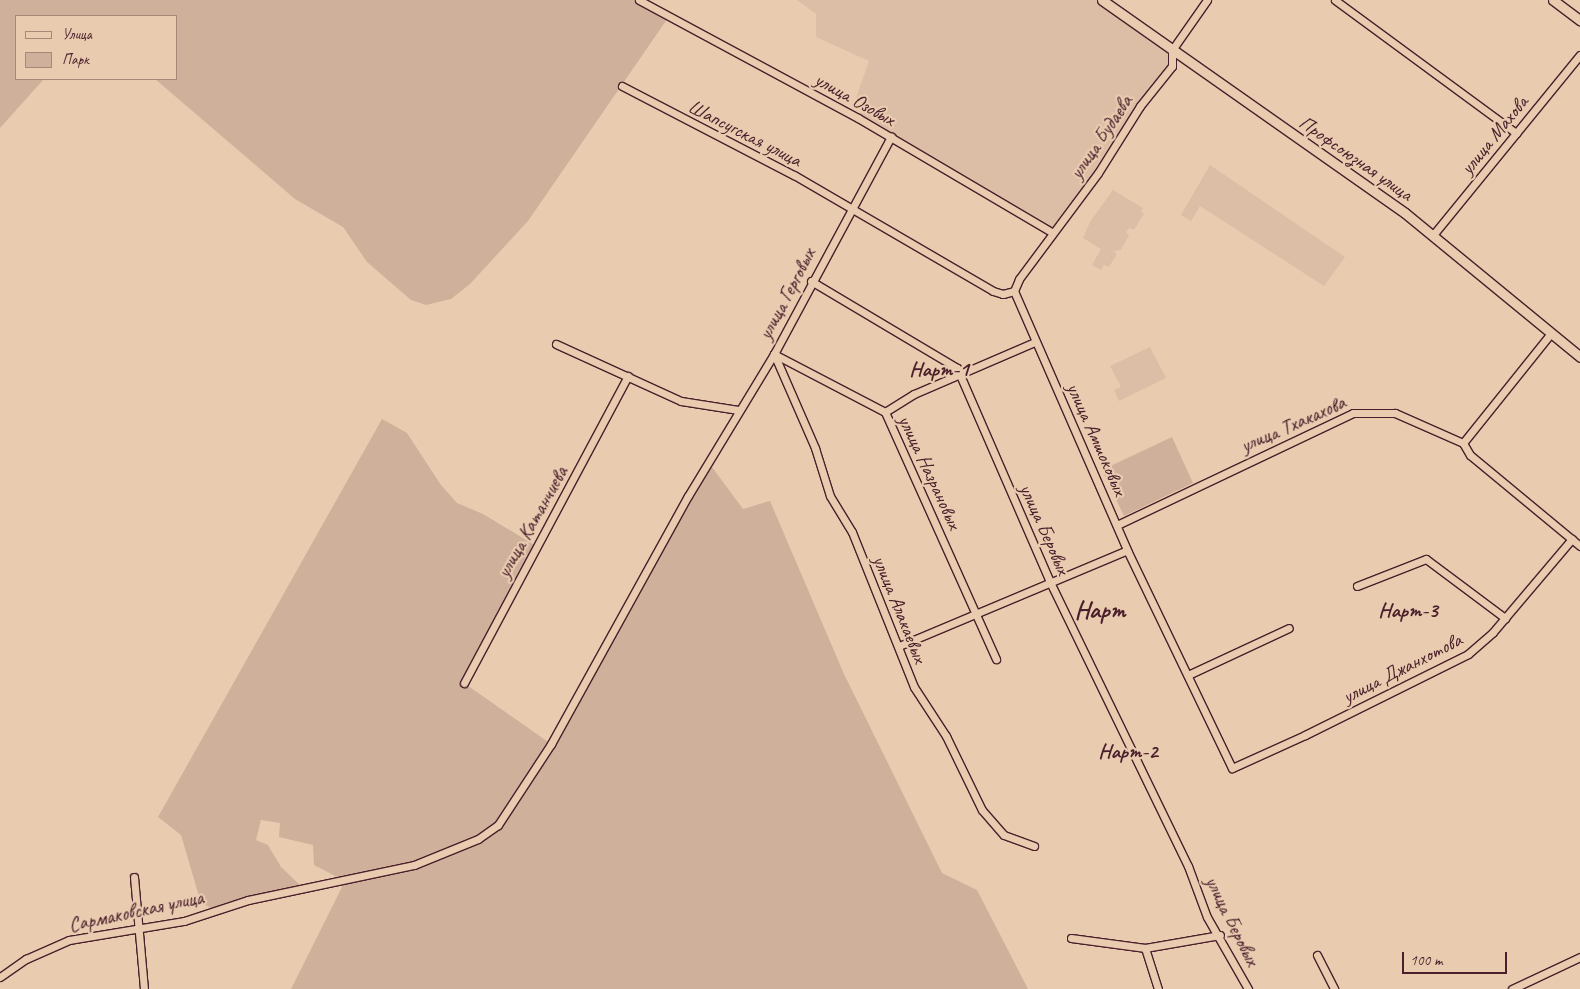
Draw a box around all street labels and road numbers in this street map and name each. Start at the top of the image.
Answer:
street label: улица Озовых [810,67,900,131]
street label: улица Будаева [1064,91,1138,183]
street label: улица Махова [1455,91,1533,179]
street label: Шапсугская улица [684,94,806,172]
street label: Профсоюзная улица [1294,110,1418,206]
street label: улица Герговых [753,244,821,344]
street label: улица Амшоковых [1062,380,1132,498]
street label: улица Тхакахова [1238,391,1348,457]
street label: улица Назрановых [893,412,967,532]
street label: улица Катанчиева [492,463,572,581]
street label: улица Беровых [1014,479,1076,579]
street label: улица Алакаевых [867,551,933,667]
street label: улица Джанхотова [1339,628,1465,708]
street label: улица Беровых [1200,872,1264,970]
street label: Сармаковская улица [66,885,206,937]

